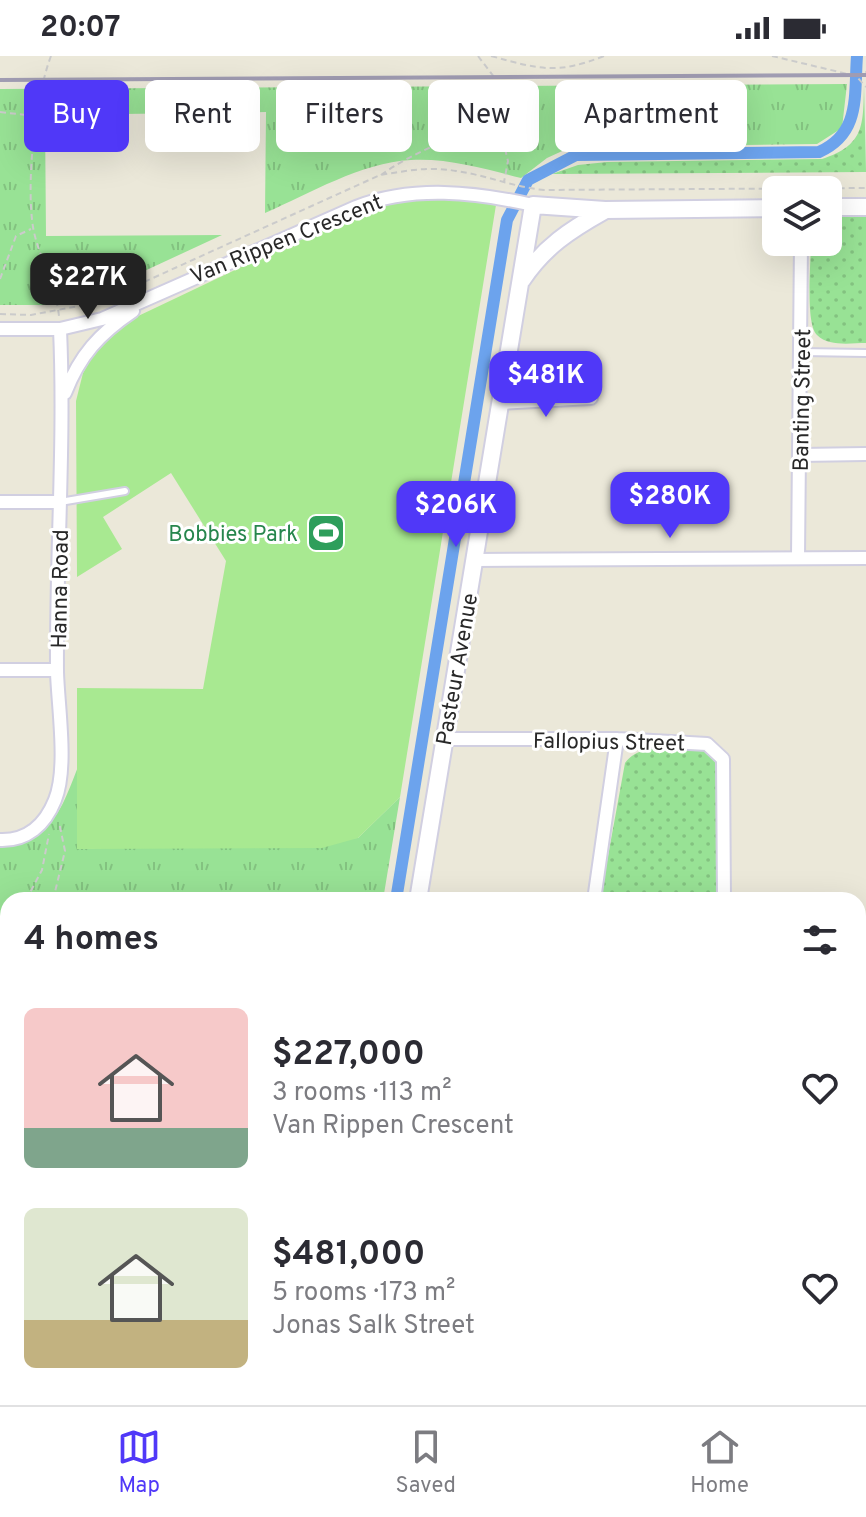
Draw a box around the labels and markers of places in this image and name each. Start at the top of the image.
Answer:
pin: $227K [32,253,144,321]
pin: $481K [490,351,602,419]
pin: $280K [614,472,726,540]
pin: $206K [400,481,512,549]
sports icon: Bobbies Park [305,512,347,554]
place label: Bobbies Park [168,522,298,549]

